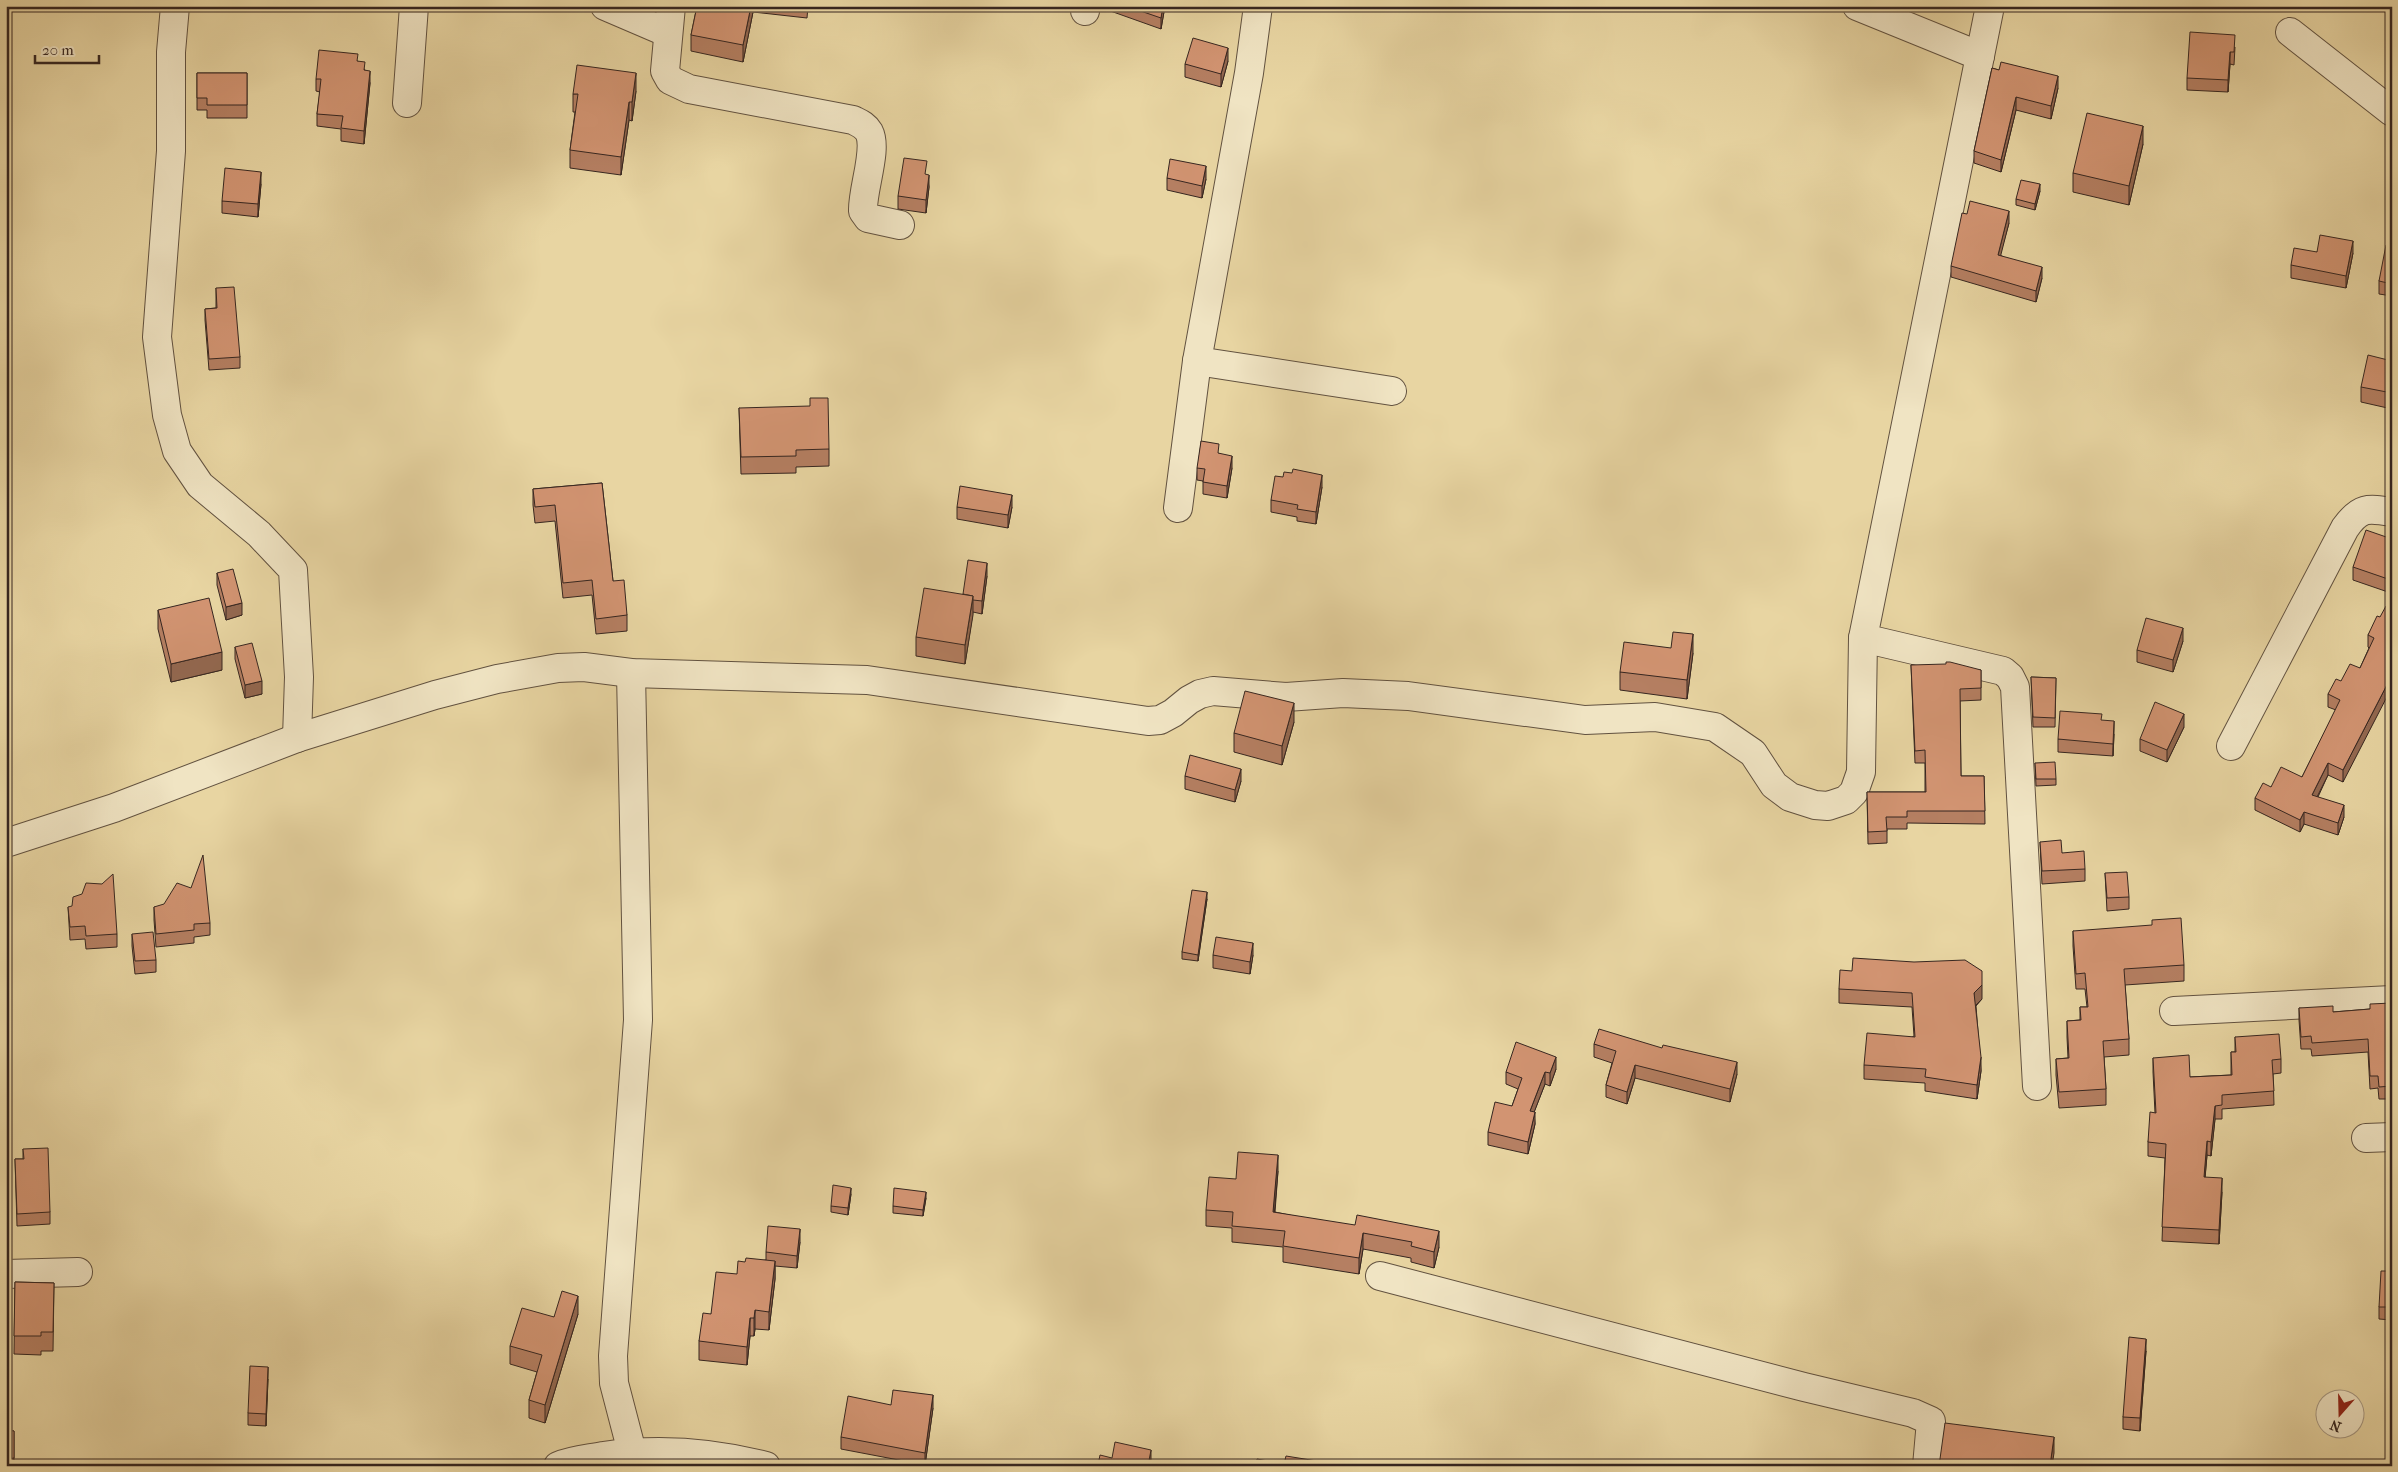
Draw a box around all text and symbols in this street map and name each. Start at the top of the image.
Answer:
scale bar [35,32,99,64]
text: 20 m [42,41,74,59]
north arrow [2316,1390,2366,1440]
text: N [2327,1416,2344,1436]

